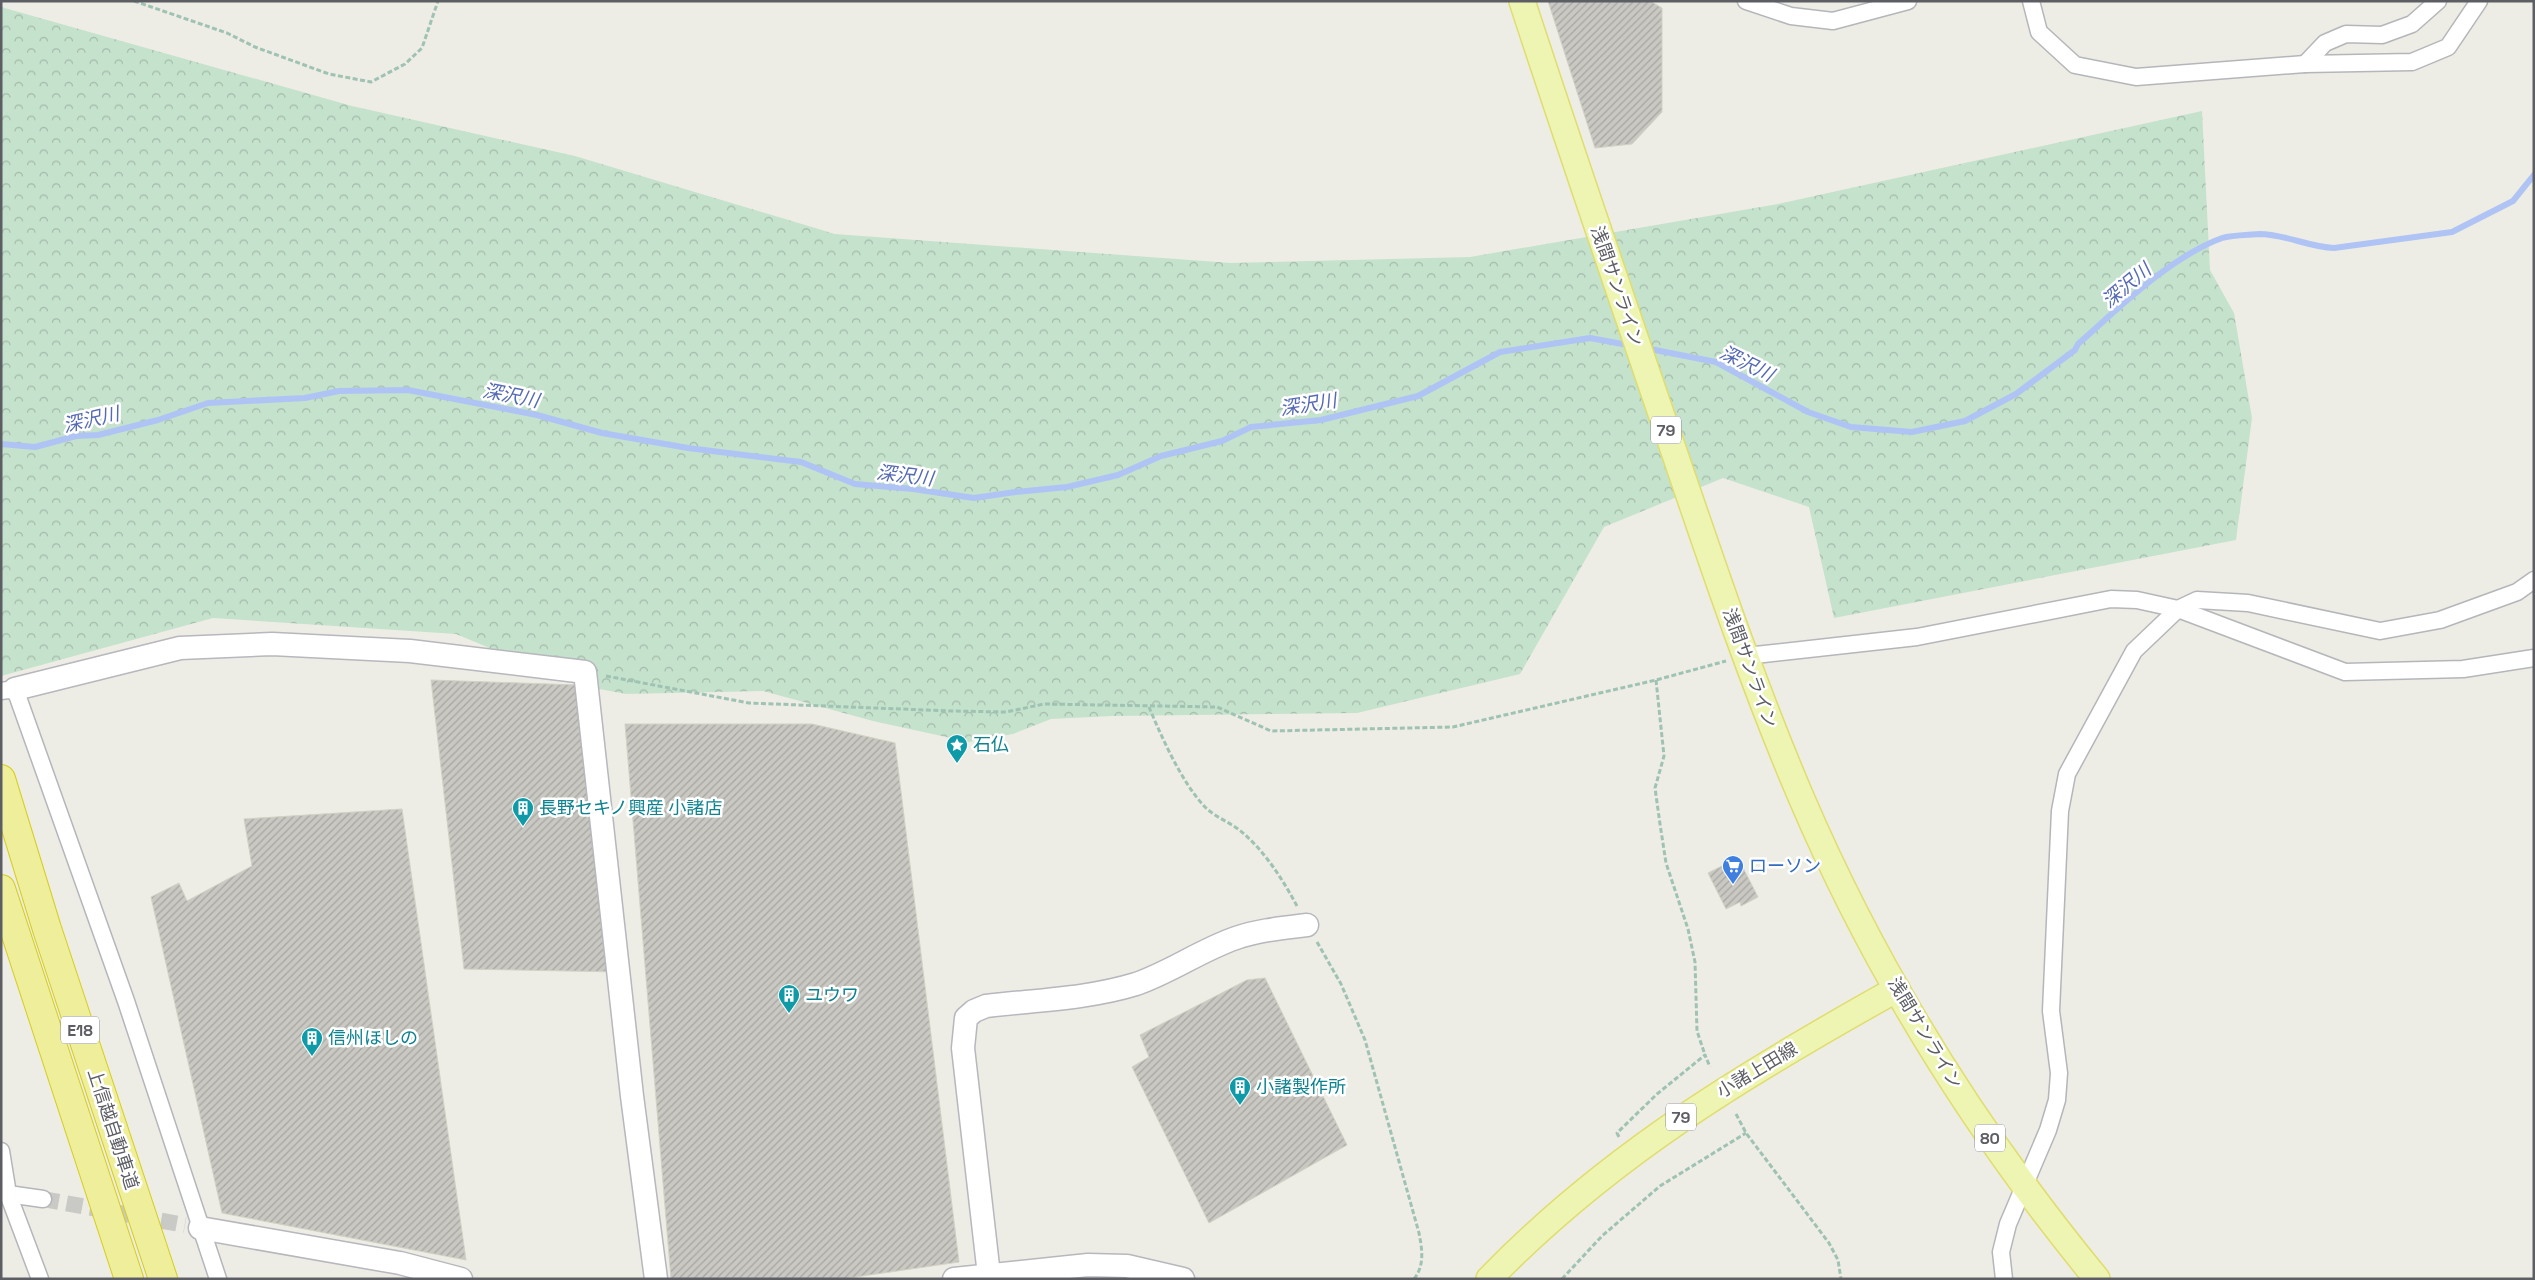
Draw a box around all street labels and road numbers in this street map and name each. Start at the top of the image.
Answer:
street label: 浅間サンライン [1586,223,1649,349]
road number: 79 [1651,416,1681,444]
street label: 浅間サンライン [1718,605,1783,731]
street label: 浅間サンライン [1883,973,1968,1093]
road number: E18 [61,1016,99,1044]
street label: 小諸上田線 [1712,1037,1801,1103]
street label: 上信越自動車道 [83,1065,144,1192]
road number: 79 [1666,1104,1696,1130]
road number: 80 [1975,1124,2005,1152]

